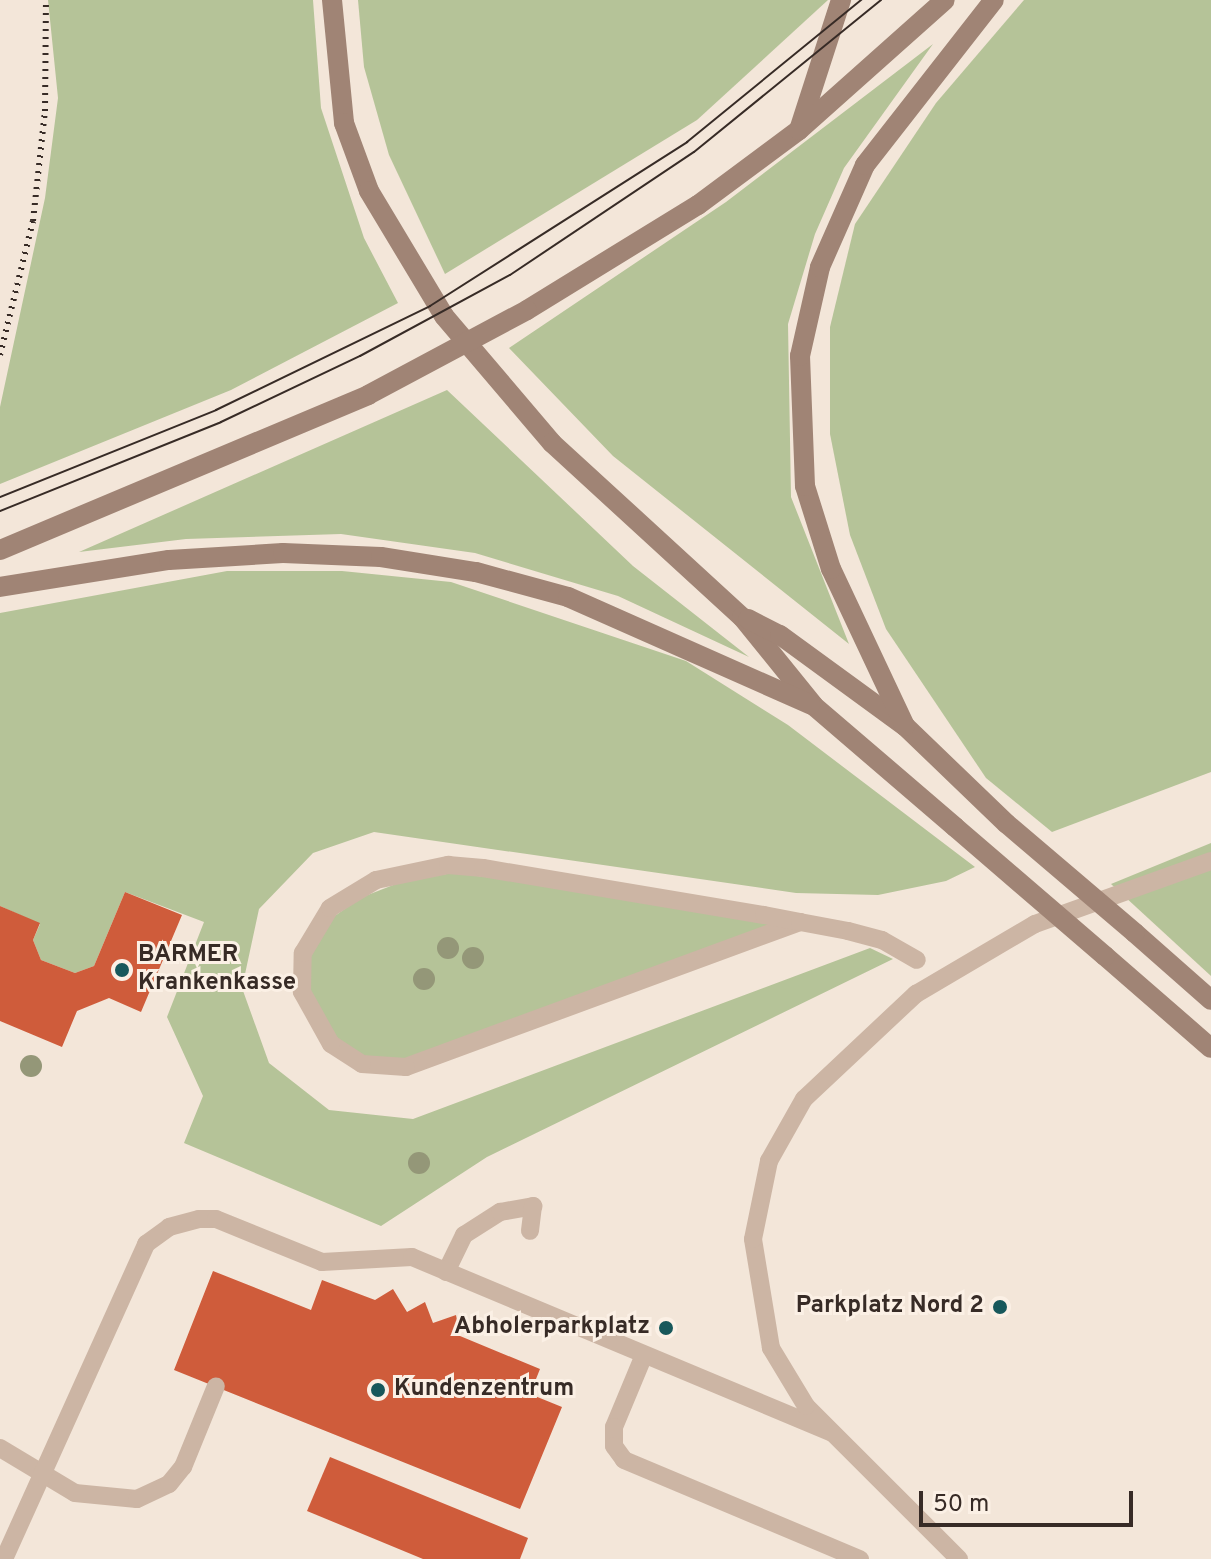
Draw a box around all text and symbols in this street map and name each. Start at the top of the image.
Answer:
place label: BARMER Krankenkasse [138,942,296,998]
marker: BARMER Krankenkasse [113,961,131,979]
place label: Parkplatz Nord 2 [796,1293,984,1321]
marker: Parkplatz Nord 2 [991,1298,1009,1316]
place label: Abholerparkplatz [454,1314,650,1342]
marker: Abholerparkplatz [657,1319,675,1337]
place label: Kundenzentrum [394,1376,574,1404]
marker: Kundenzentrum [369,1381,387,1399]
scale bar [923,1475,1137,1525]
text: 50 m [933,1490,989,1520]

